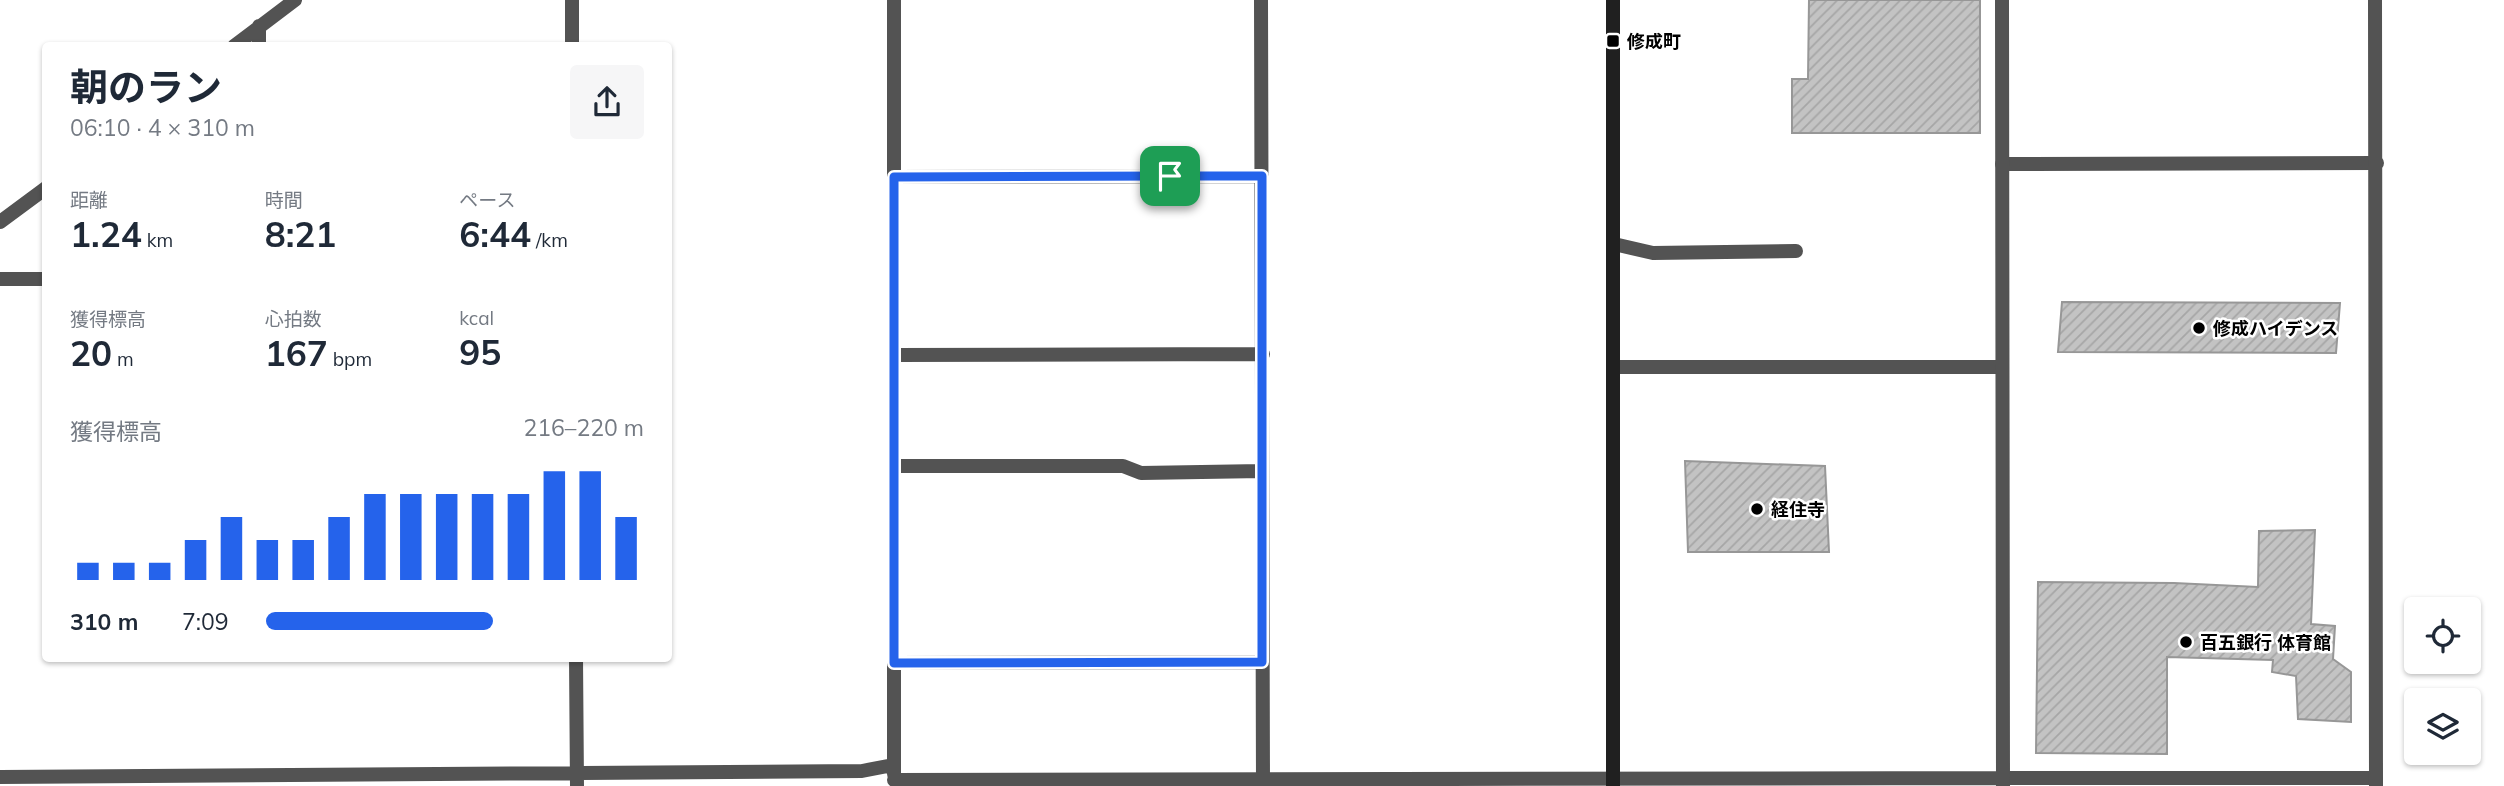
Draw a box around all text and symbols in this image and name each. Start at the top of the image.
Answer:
place label: 修成町 [1626,30,1681,53]
marker: 修成町 [1605,33,1621,49]
text: 朝のラン [70,63,222,111]
button: share [570,65,644,139]
text: 06:10 · 4 × 310 m [70,113,255,142]
pin [1140,146,1200,206]
icon: arrive [1151,157,1189,195]
text: 距離 [70,188,108,212]
text: 時間 [265,188,303,212]
text: ペース [459,188,515,212]
text: 1.24 [70,212,142,256]
text: 8:21 [265,212,336,256]
text: 6:44 [459,212,531,256]
text: km [142,228,173,252]
text: /km [531,228,568,252]
text: kcal [459,306,494,330]
text: 獲得標高 [70,307,146,331]
text: 心拍数 [265,307,322,331]
place label: 修成ハイデンス [2212,317,2338,340]
marker: 修成ハイデンス [2191,320,2207,336]
text: 95 [459,330,501,374]
text: 20 [70,331,112,375]
text: 167 [265,331,328,375]
text: m [112,347,134,371]
text: bpm [328,347,372,371]
text: 216–220 m [523,413,644,442]
text: 獲得標高 [70,417,162,446]
place label: 経住寺 [1771,498,1825,521]
marker: 経住寺 [1749,501,1765,517]
map controls [2404,597,2481,765]
button: locate [2404,597,2481,674]
text: 310 m [70,607,138,636]
text: 7:09 [182,607,229,636]
place label: 百五銀行 体育館 [2200,631,2331,654]
marker: 百五銀行 体育館 [2178,634,2194,650]
button: layers [2404,688,2481,765]

